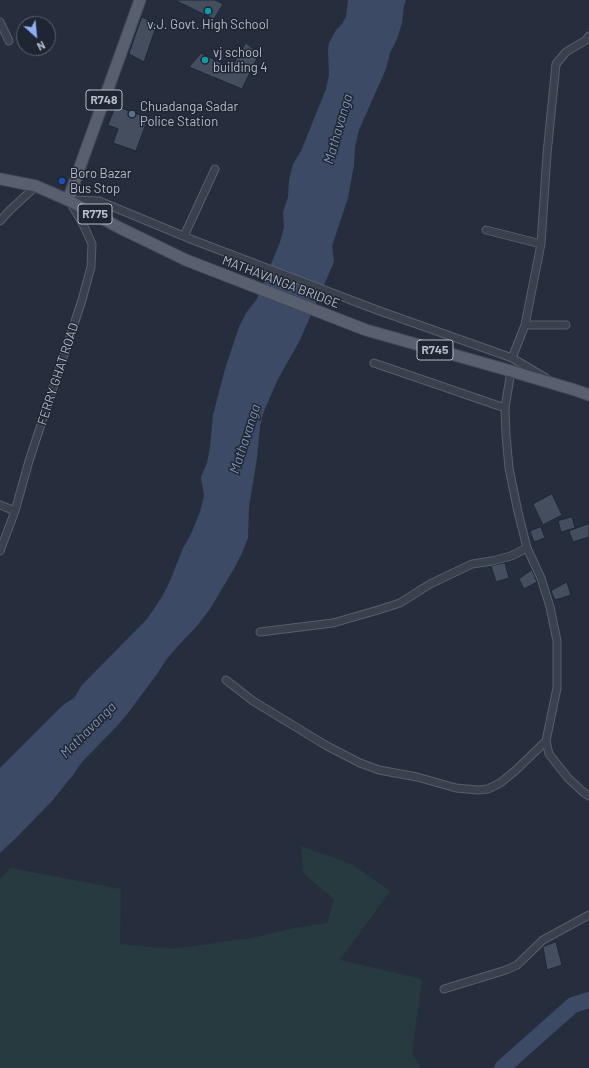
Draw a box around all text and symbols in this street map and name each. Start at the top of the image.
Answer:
marker: v.J. Govt. High School [203,6,213,16]
north arrow [16,16,56,56]
place label: v.J. Govt. High School [147,17,269,33]
text: N [35,39,47,54]
place label: vj school building 4 [213,45,268,76]
marker: vj school building 4 [200,55,210,65]
road number: R748 [86,90,122,110]
water label: Mathavanga [320,92,356,166]
place label: Chuadanga Sadar Police Station [140,99,238,130]
marker: Chuadanga Sadar Police Station [127,109,137,119]
place label: Boro Bazar Bus Stop [70,166,131,197]
marker: Boro Bazar Bus Stop [57,176,67,186]
road number: R775 [78,204,112,224]
street label: MATHAVANGA BRIDGE [220,252,342,312]
street label: FERRY GHAT ROAD [34,321,82,427]
road number: R745 [417,340,453,360]
water label: Mathavanga [226,402,264,476]
water label: Mathavanga [56,698,120,762]

